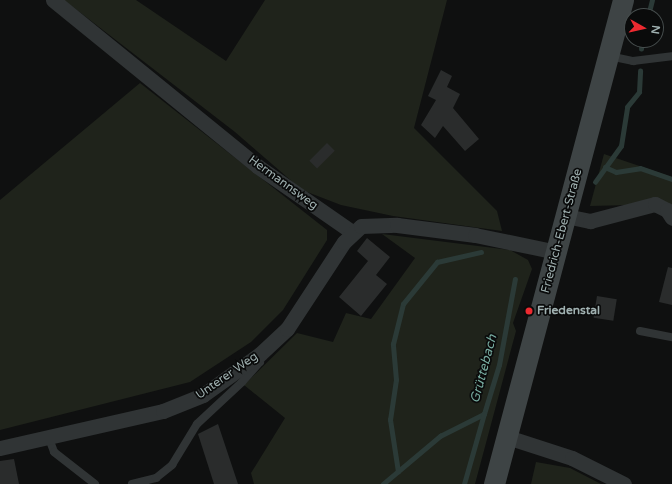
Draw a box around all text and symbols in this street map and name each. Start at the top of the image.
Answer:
north arrow [624,8,664,48]
text: N [648,24,662,35]
street label: Hermannsweg [246,153,320,213]
street label: Friedrich-Ebert-Straße [538,167,586,295]
place label: Friedenstal [537,304,600,318]
marker: Friedenstal [524,306,534,316]
water label: Grüttebach [467,333,501,405]
street label: Unterer Weg [193,349,261,403]

